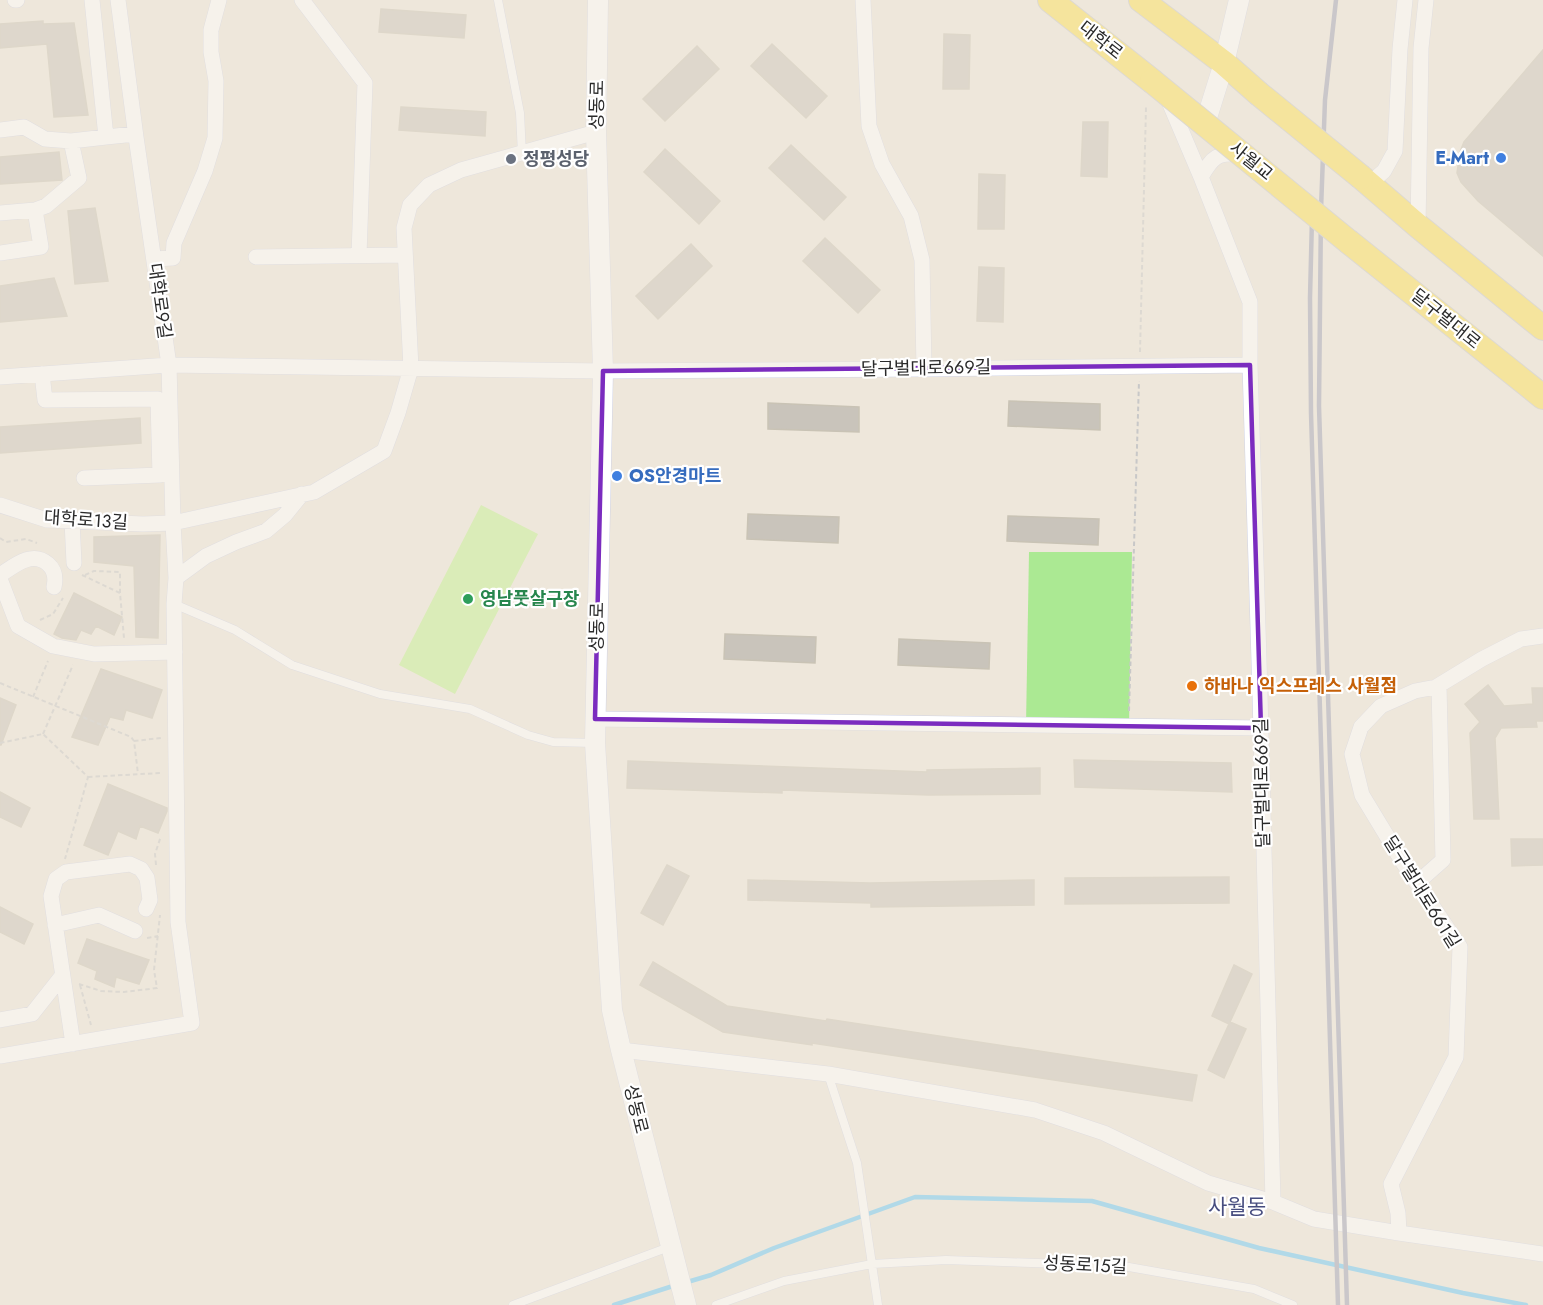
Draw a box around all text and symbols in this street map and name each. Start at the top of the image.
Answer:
street label: 대학로 [1073,14,1129,66]
street label: 성동로 [584,80,610,130]
street label: 사월교 [1224,135,1278,187]
place label: E-Mart [1435,145,1489,171]
place label: 정평성당 [523,146,589,172]
marker: E-Mart [1494,151,1508,165]
marker: 정평성당 [504,152,518,166]
street label: 대학로9길 [142,261,178,341]
street label: 달구벌대로 [1406,283,1486,355]
street label: 달구벌대로669길 [861,354,991,382]
place label: OS안경마트 [629,463,721,489]
marker: OS안경마트 [610,469,624,483]
street label: 대학로13길 [43,504,129,536]
place label: 영남풋살구장 [480,586,580,612]
marker: 영남풋살구장 [461,592,475,606]
street label: 성동로 [584,602,610,652]
place label: 하바나 익스프레스 사월점 [1204,673,1397,699]
marker: 하바나 익스프레스 사월점 [1185,679,1199,693]
street label: 달구벌대로669길 [1248,718,1276,848]
street label: 달구벌대로661길 [1377,831,1467,953]
street label: 성동로 [617,1082,655,1136]
district label: 사월동 [1208,1192,1266,1222]
street label: 성동로15길 [1042,1250,1128,1280]

